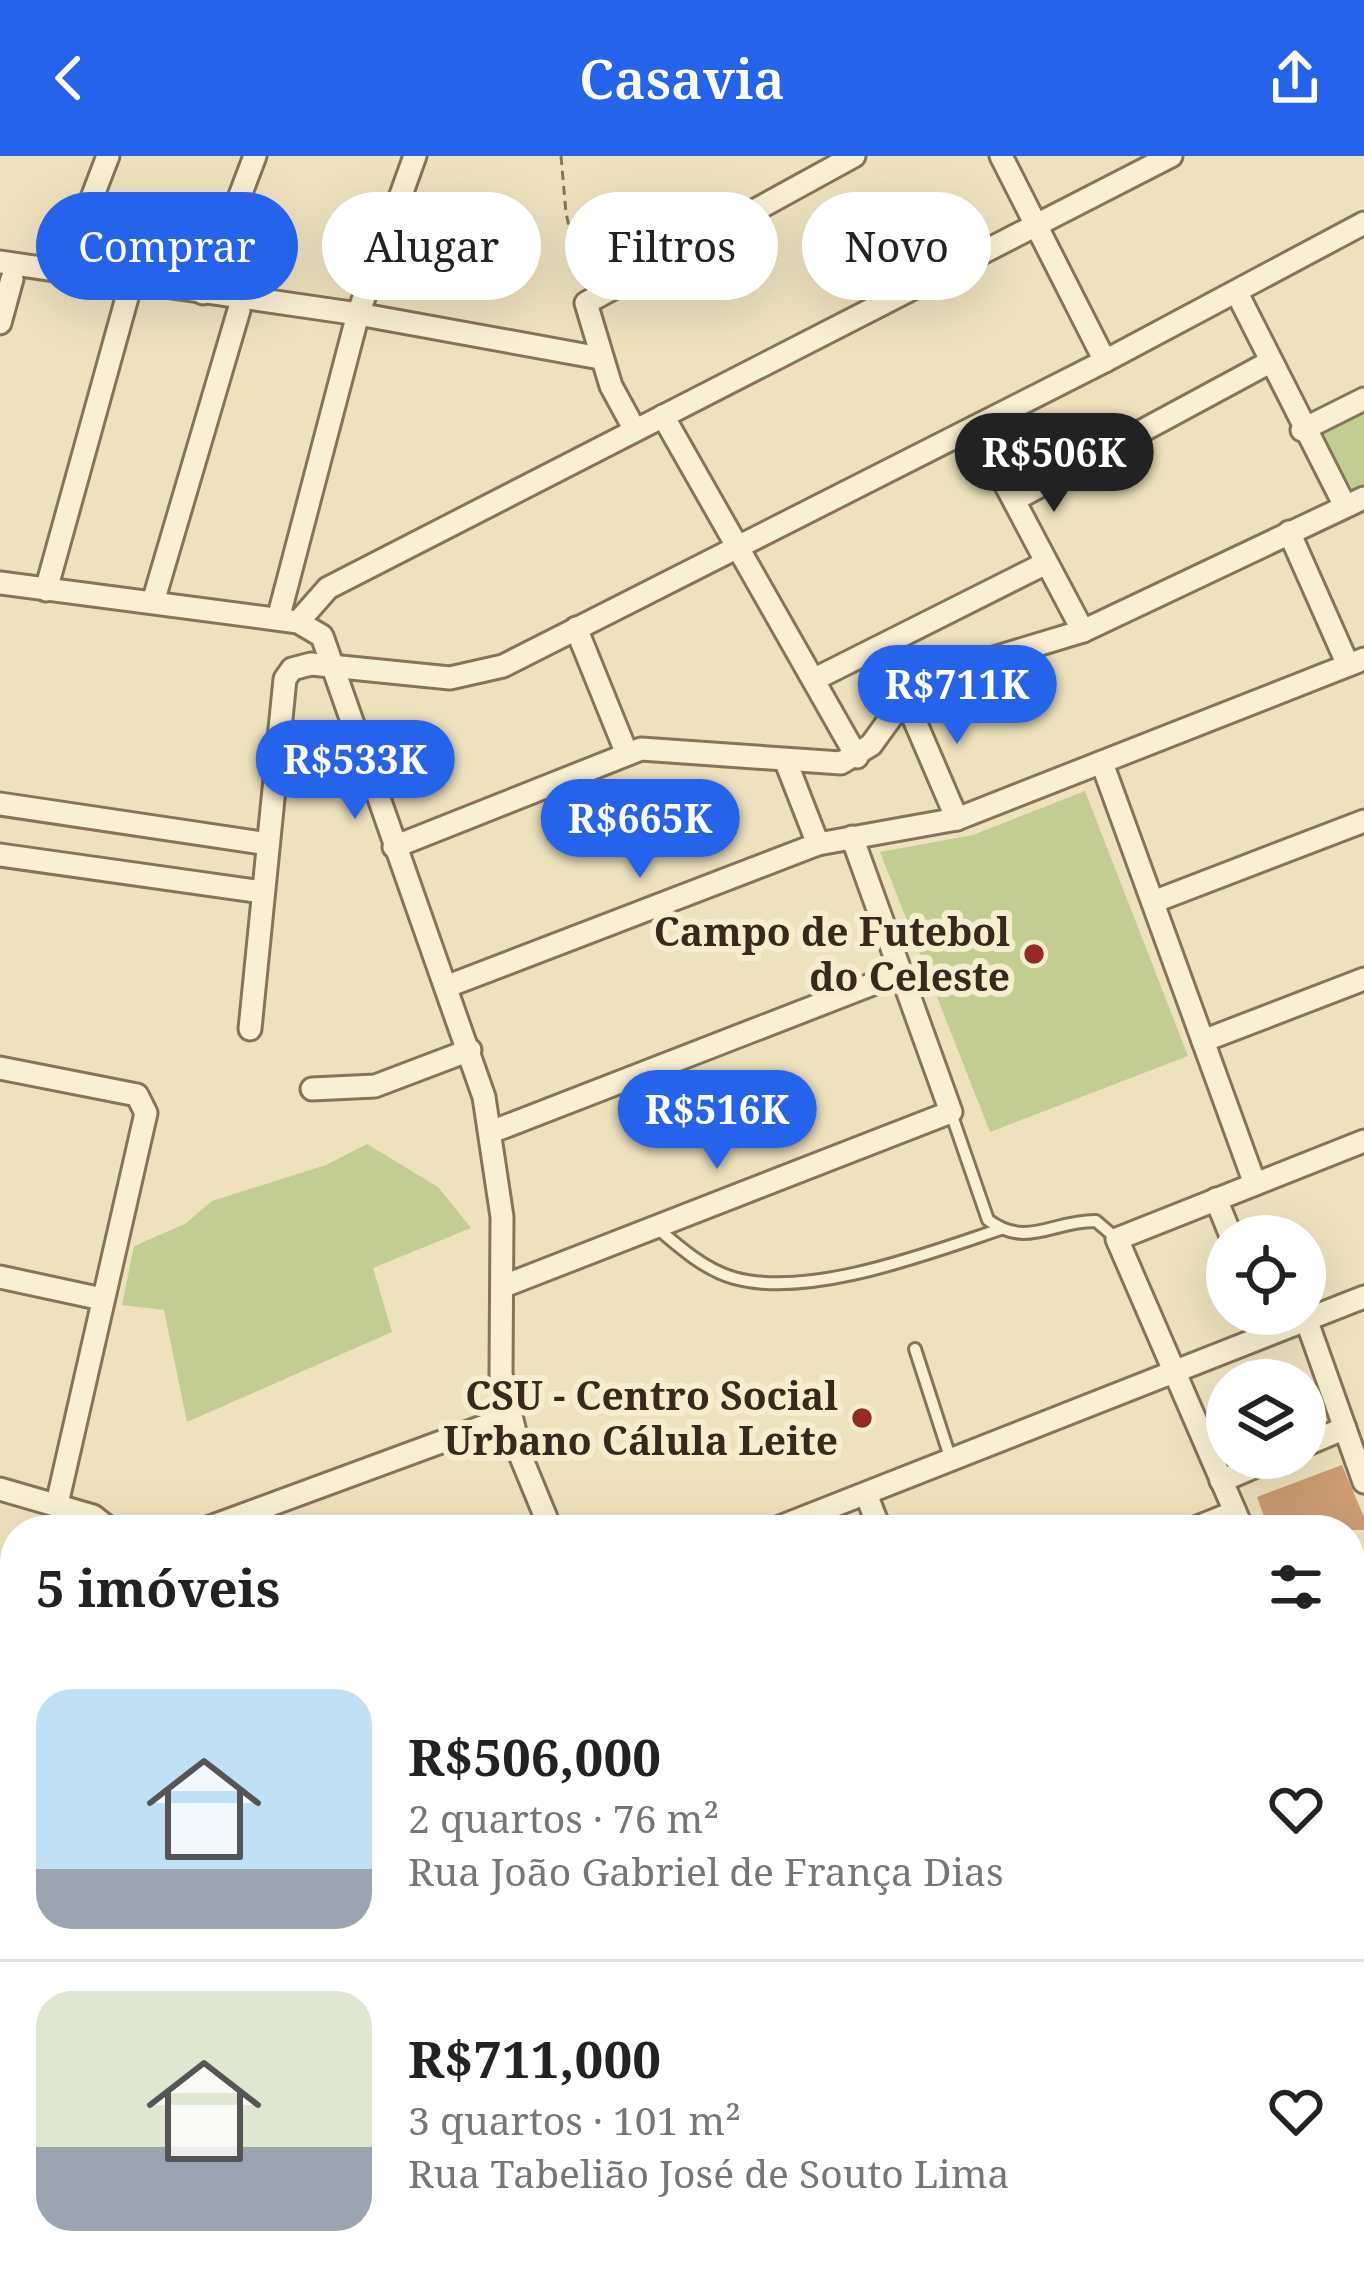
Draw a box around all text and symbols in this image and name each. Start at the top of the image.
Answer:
text: Casavia [579,41,785,115]
icon: back [36,45,102,111]
icon: share [1262,45,1328,111]
chip: Comprar [36,192,298,300]
chip: Alugar [322,192,541,300]
chip: Filtros [565,192,778,300]
chip: Novo [802,192,991,300]
pin: R$506K [956,413,1152,515]
text: R$506K [982,425,1126,478]
pin: R$711K [859,645,1055,747]
text: R$711K [885,657,1029,710]
pin: R$533K [257,720,453,822]
text: R$533K [283,732,427,785]
pin: R$665K [542,779,738,881]
text: R$665K [568,791,712,844]
place label: Campo de Futebol do Celeste [654,904,1010,1002]
marker: Campo de Futebol do Celeste [1021,941,1047,967]
pin: R$516K [619,1070,815,1172]
text: R$516K [645,1082,789,1135]
map controls [1206,1215,1326,1479]
button: locate [1206,1215,1326,1335]
button: layers [1206,1359,1326,1479]
place label: CSU - Centro Social Urbano Cálula Leite [444,1368,838,1466]
marker: CSU - Centro Social Urbano Cálula Leite [849,1405,875,1431]
text: 5 imóveis [36,1552,280,1622]
icon: filters [1263,1554,1329,1620]
text: R$506,000 [408,1721,661,1791]
icon: home [132,1737,276,1881]
icon: heart [1263,1776,1329,1842]
text: 2 quartos · 76 m² [408,1791,719,1844]
text: Rua João Gabriel de França Dias [408,1844,1004,1897]
text: R$711,000 [408,2023,661,2093]
icon: home [132,2039,276,2183]
icon: heart [1263,2078,1329,2144]
text: 3 quartos · 101 m² [408,2093,741,2146]
text: Rua Tabelião José de Souto Lima [408,2146,1010,2199]

